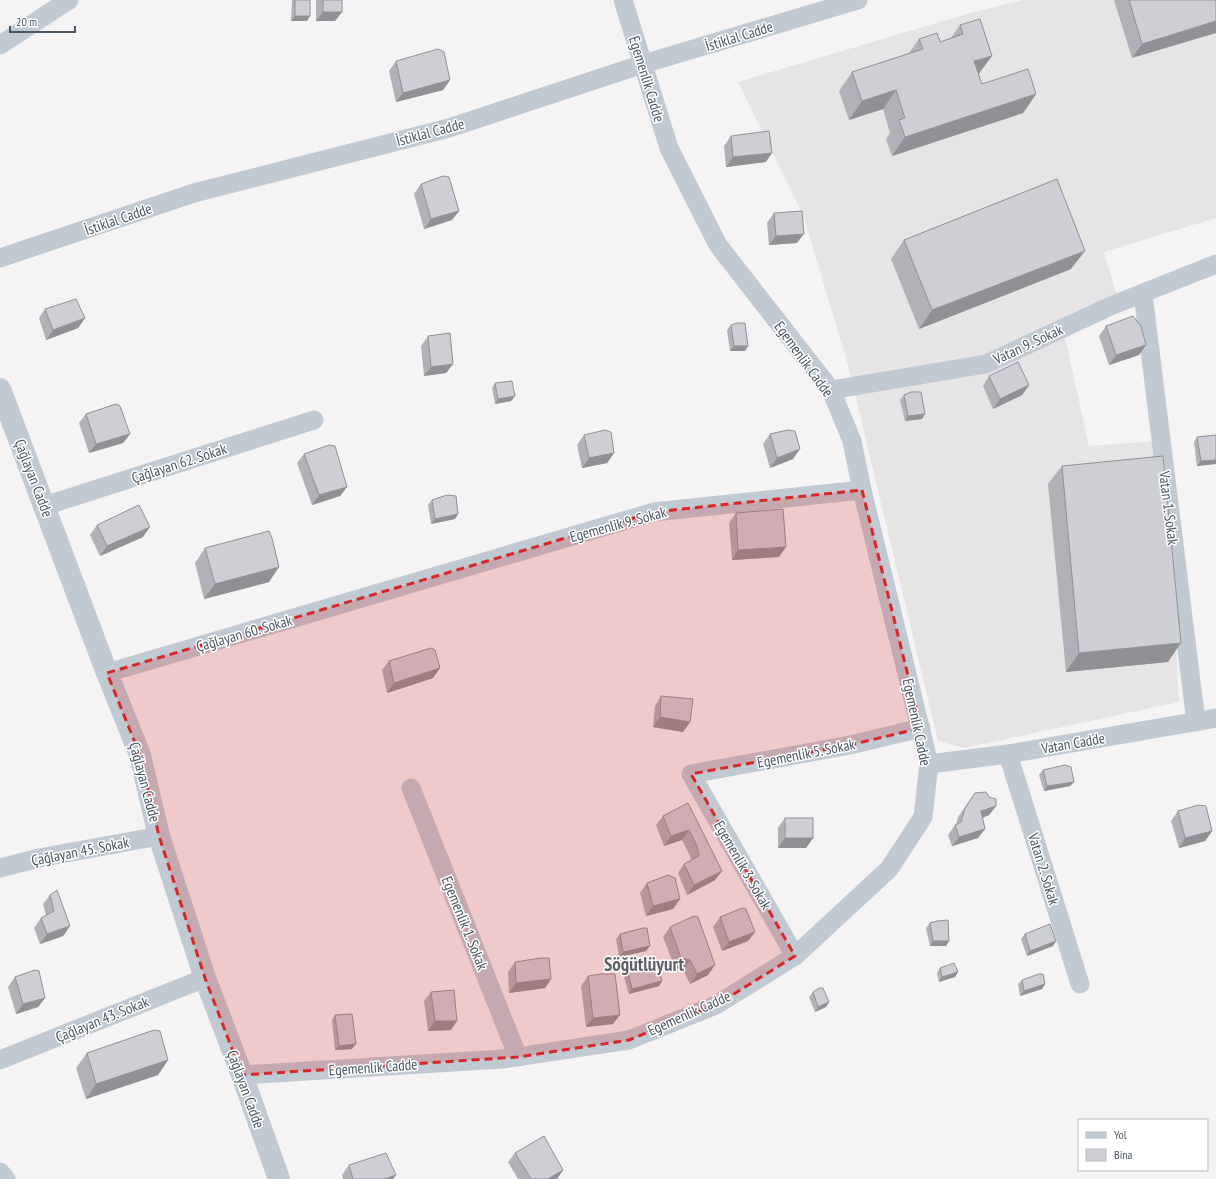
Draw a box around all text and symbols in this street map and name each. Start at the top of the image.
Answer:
scale bar [10,8,75,34]
text: 20 m [16,14,37,29]
street label: İstiklal Cadde [703,17,775,55]
street label: Egemenlik Cadde [625,34,669,124]
street label: İstiklal Cadde [394,114,466,150]
street label: İstiklal Cadde [82,199,154,239]
street label: Egemenlik Cadde [770,317,838,401]
street label: Vatan 9. Sokak [989,320,1066,369]
street label: Çağlayan Cadde [10,436,58,520]
street label: Çağlayan 62. Sokak [129,439,229,487]
street label: Vatan 1. Sokak [1155,469,1183,546]
street label: Egemenlik 9. Sokak [568,502,669,546]
street label: Çağlayan 60. Sokak [194,610,294,656]
street label: Egemenlik Cadde [898,677,936,767]
street label: Vatan Cadde [1039,728,1106,758]
street label: Egemenlik 5. Sokak [755,734,857,772]
street label: Çağlayan Cadde [125,740,165,824]
street label: Egemenlik 3. Sokak [710,817,776,913]
street label: Vatan 2. Sokak [1024,830,1064,908]
street label: Çağlayan 45. Sokak [30,832,131,870]
street label: Egemenlik 1. Sokak [438,873,492,973]
district label: Söğütlüyurt [604,952,684,976]
street label: Egemenlik Cadde [645,986,733,1040]
street label: Çağlayan 43. Sokak [53,992,152,1046]
street label: Çağlayan Cadde [223,1047,269,1131]
street label: Egemenlik Cadde [328,1054,418,1080]
legend [1078,1119,1208,1171]
text: Yol [1114,1127,1127,1142]
text: Bina [1114,1147,1133,1162]

